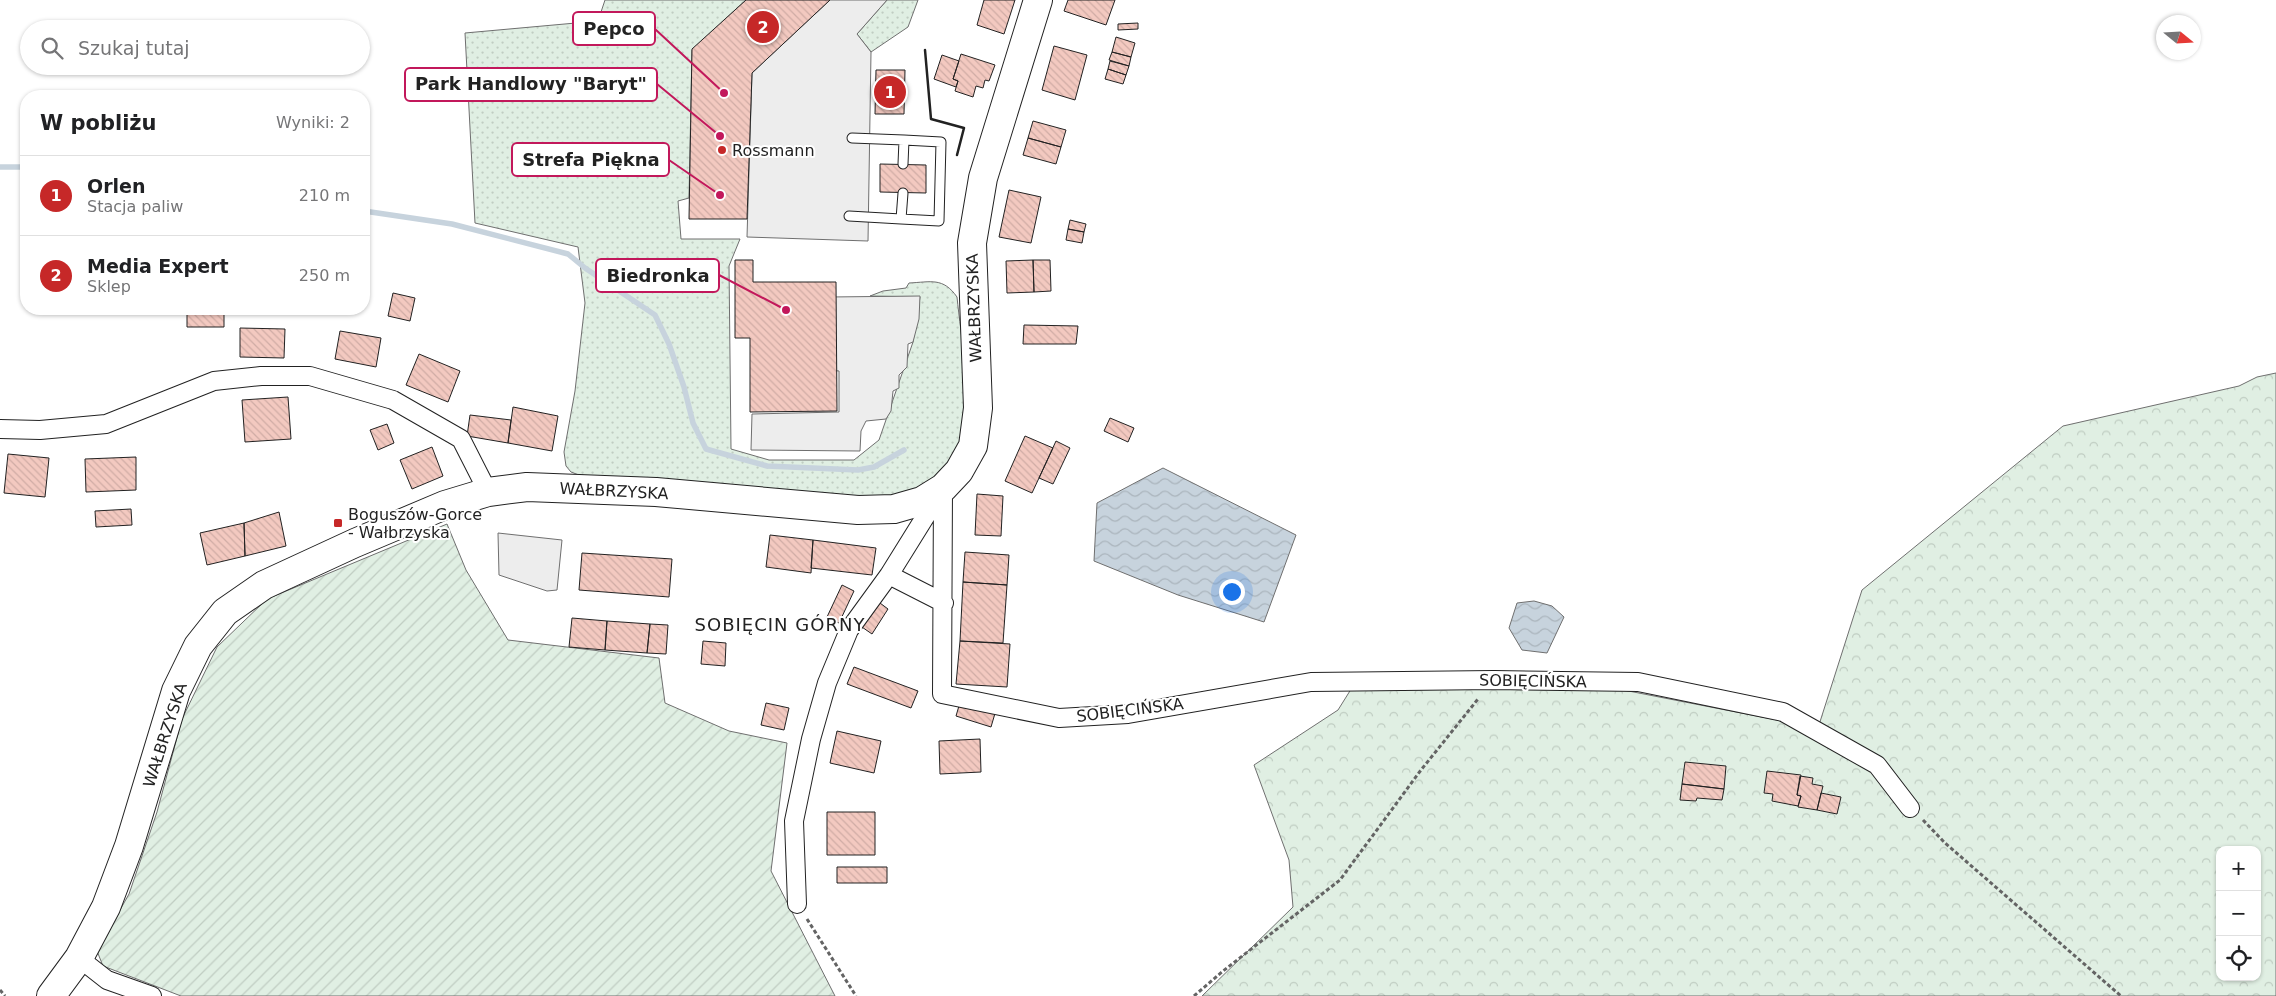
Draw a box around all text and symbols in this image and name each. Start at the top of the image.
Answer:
pin: 2 [747,8,779,46]
callout: Pepco [573,12,655,45]
north arrow [2156,15,2201,60]
text: Pepco [583,18,645,39]
search box [20,20,370,75]
icon: search [38,34,66,62]
text: Szukaj tutaj [78,37,190,59]
callout: Park Handlowy "Baryt" [405,68,657,101]
text: Park Handlowy "Baryt" [415,73,647,94]
pin: 1 [874,73,906,111]
text: W pobliżu [40,111,157,135]
text: Wyniki: 2 [276,113,350,132]
place label: Rossmann [732,141,815,160]
callout: Strefa Piękna [512,143,669,176]
marker: Rossmann [716,144,728,156]
text: Strefa Piękna [522,149,660,170]
text: Orlen [87,175,145,197]
text: 1 [50,186,62,205]
text: 210 m [299,186,350,205]
text: Stacja paliw [87,197,183,216]
street label: WAŁBRZYSKA [963,253,985,363]
text: Media Expert [87,255,229,277]
callout: Biedronka [596,259,719,292]
text: Biedronka [606,265,710,286]
text: 2 [50,266,62,285]
text: 250 m [299,266,350,285]
text: Sklep [87,277,131,296]
street label: WAŁBRZYSKA [559,479,669,503]
place label: Boguszów-Gorce - Wałbrzyska [348,505,482,542]
marker: Boguszów-Gorce - Wałbrzyska [332,517,344,529]
your location [1219,579,1245,605]
district label: SOBIĘCIN GÓRNY [695,614,865,635]
street label: SOBIĘCIŃSKA [1479,671,1587,691]
street label: WAŁBRZYSKA [139,680,191,790]
street label: SOBIĘCIŃSKA [1075,694,1185,726]
map controls [2216,846,2261,981]
button: + [2216,846,2261,891]
button: − [2216,891,2261,936]
button: locate [2216,936,2261,981]

